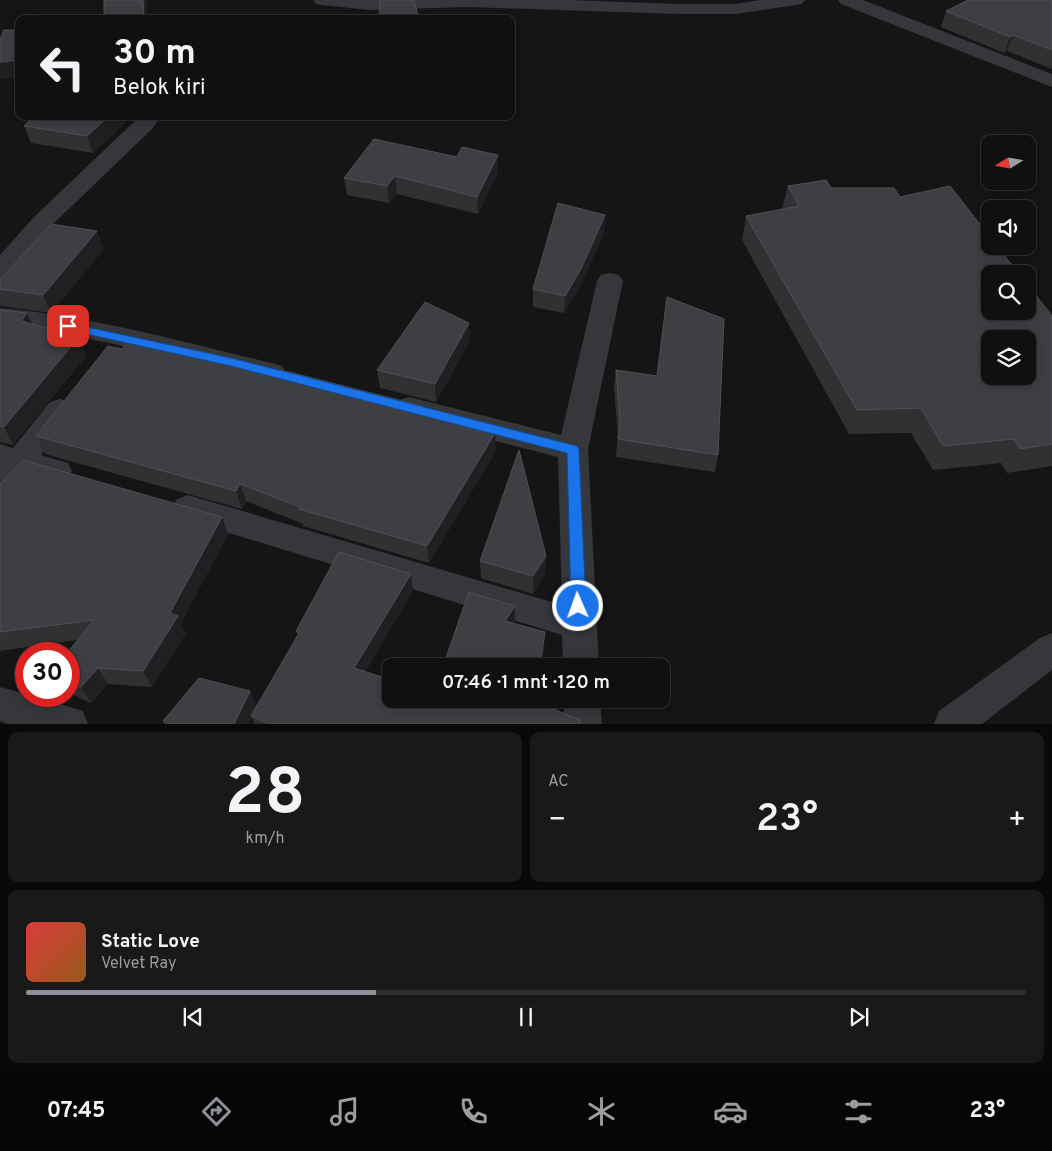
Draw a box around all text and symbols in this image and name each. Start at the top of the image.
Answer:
text: 30 m [113,32,196,76]
icon: left [30,35,95,100]
text: Belok kiri [113,75,206,102]
north arrow [981,135,1036,190]
map controls [981,135,1036,385]
button: sound [981,200,1036,255]
button: search [981,265,1036,320]
pin [47,305,89,347]
icon: arrive [54,312,82,340]
button: layers [981,330,1036,385]
position arrow [551,579,603,631]
speed limit sign: 30 [15,642,80,707]
text: 07:46 · 1 mnt · 120 m [442,671,610,695]
text: 28 [225,755,305,837]
text: AC [548,772,569,792]
text: 23° [756,796,818,845]
text: − [548,803,566,839]
text: + [1008,803,1026,839]
text: km/h [246,829,284,849]
text: Static Love [101,930,200,954]
text: Velvet Ray [101,954,176,974]
icon: previous [179,1003,207,1031]
icon: pause [512,1003,540,1031]
icon: next [845,1003,873,1031]
icon: directions [199,1094,234,1129]
icon: music [327,1094,362,1129]
icon: phone [456,1094,491,1129]
icon: climate [584,1094,619,1129]
icon: car [713,1094,748,1129]
icon: filters [841,1094,876,1129]
text: 07:45 [47,1098,106,1125]
text: 23° [969,1098,1005,1125]

